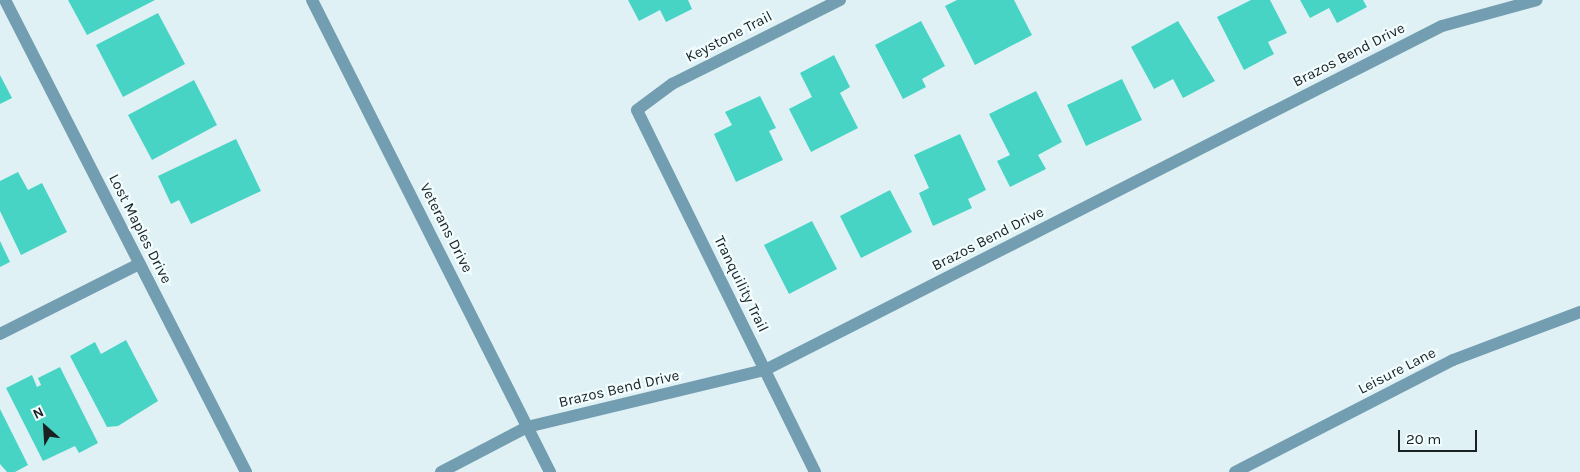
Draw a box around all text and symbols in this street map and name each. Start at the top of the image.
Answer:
street label: Keystone Trail [683,8,775,66]
street label: Brazos Bend Drive [1290,19,1408,91]
street label: Lost Maples Drive [105,171,175,287]
street label: Veterans Drive [416,180,476,276]
street label: Brazos Bend Drive [929,203,1047,275]
street label: Tranquility Trail [710,233,772,335]
street label: Leisure Lane [1355,344,1439,398]
street label: Brazos Bend Drive [557,366,681,412]
north arrow [20,402,70,452]
text: N [30,403,46,423]
scale bar [1400,420,1479,452]
text: 20 m [1406,430,1441,448]

